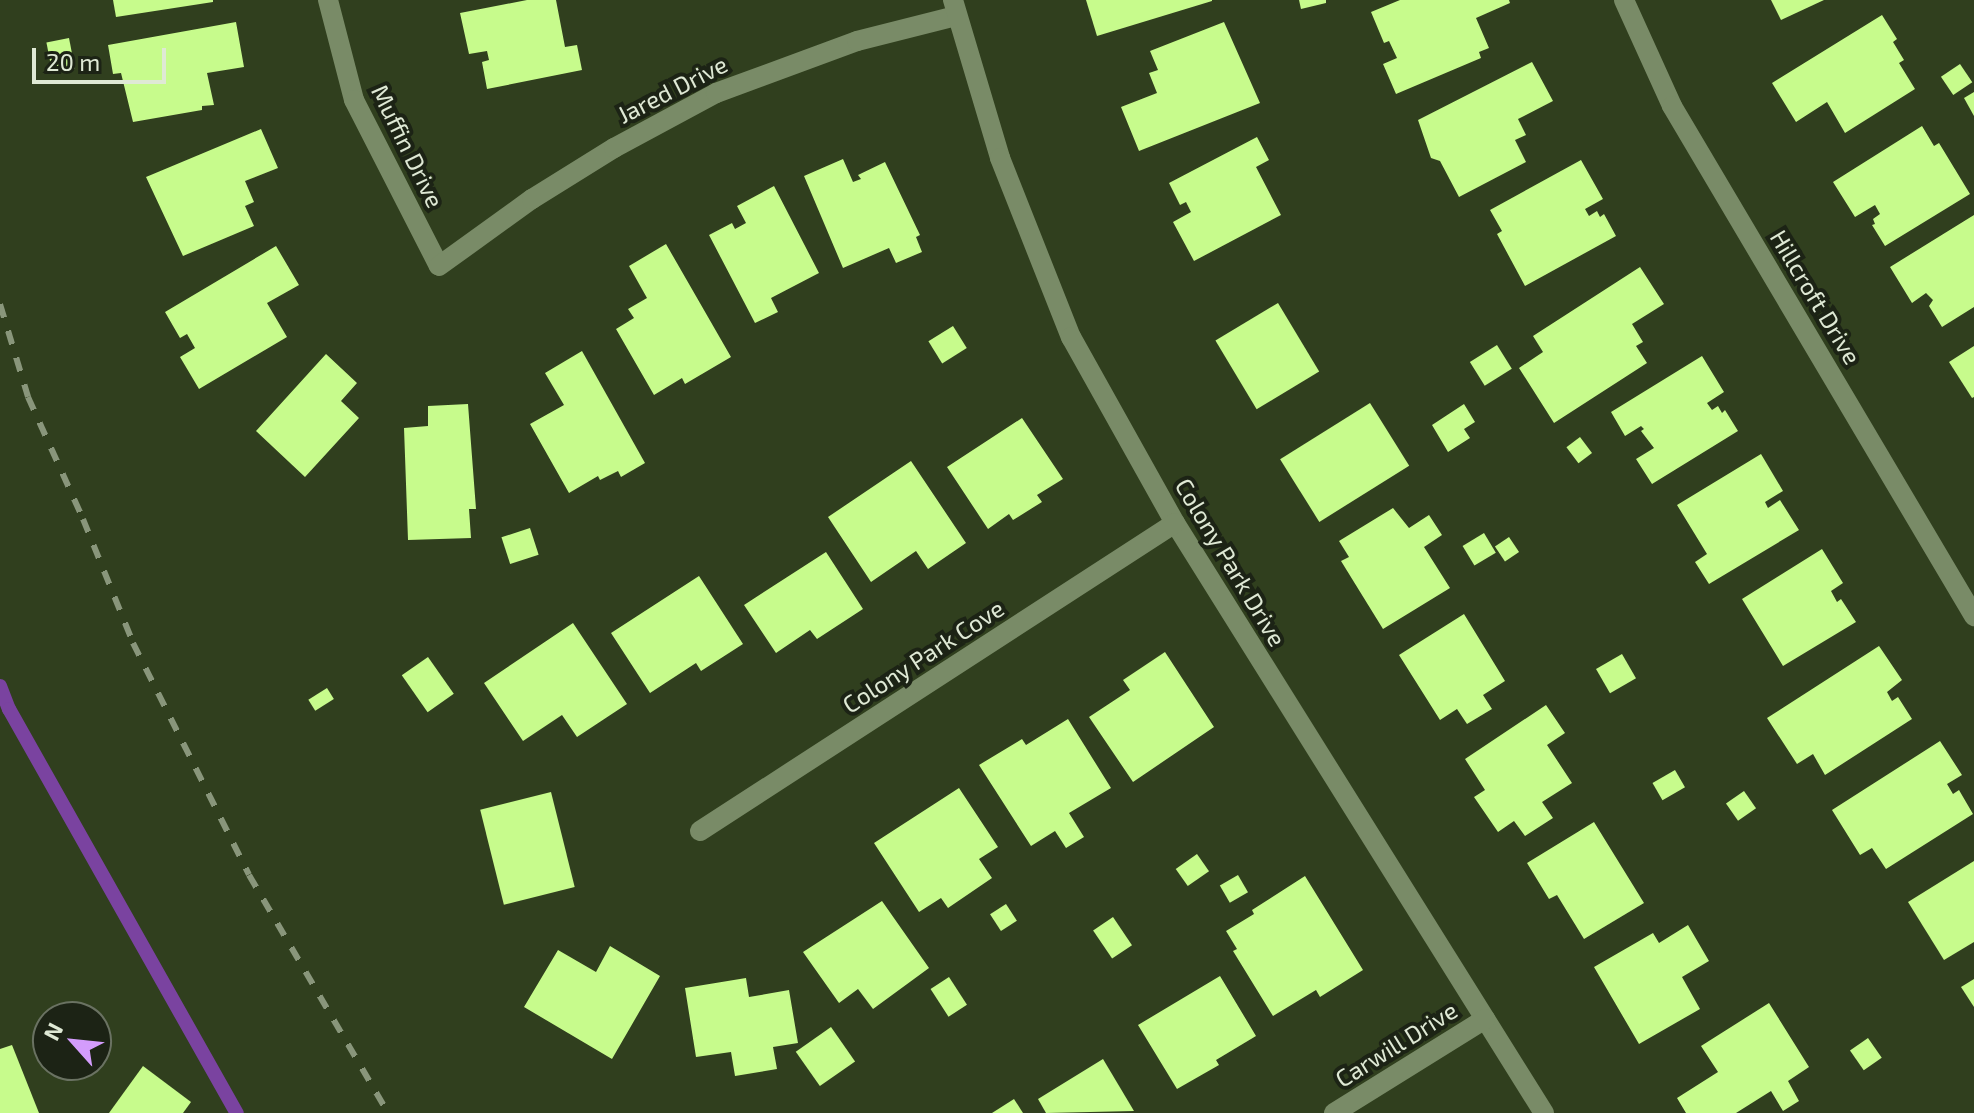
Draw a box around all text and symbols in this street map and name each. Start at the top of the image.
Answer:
scale bar [36,32,170,82]
text: 20 m [46,47,100,76]
street label: Jared Drive [612,49,732,129]
street label: Muffin Drive [366,80,450,212]
street label: Hillcroft Drive [1765,225,1867,369]
street label: Colony Park Drive [1169,473,1293,651]
street label: Colony Park Cove [837,593,1009,719]
street label: Carwill Drive [1330,995,1462,1093]
north arrow [32,1001,112,1081]
text: N [37,1018,68,1044]

